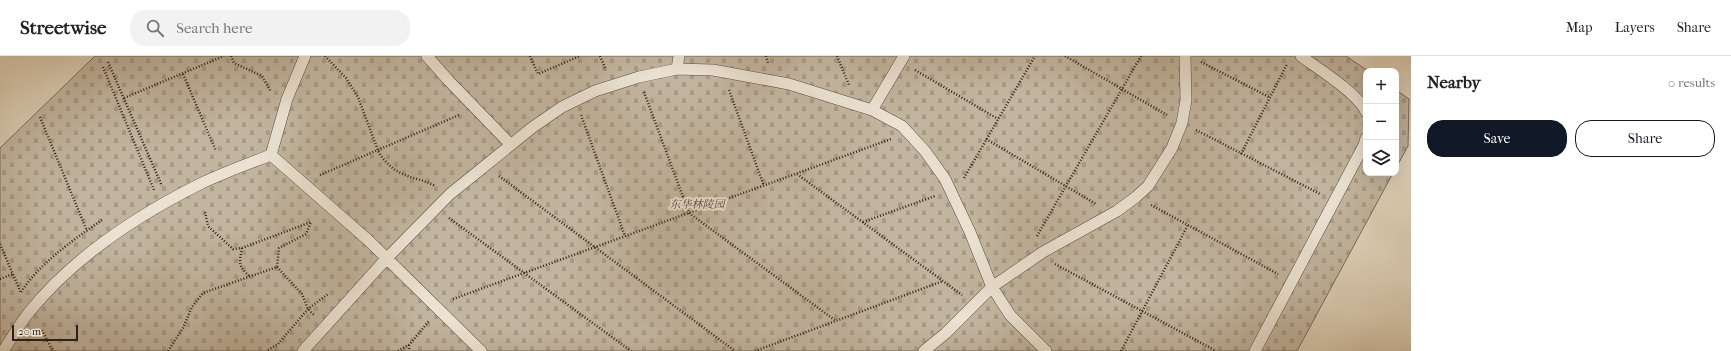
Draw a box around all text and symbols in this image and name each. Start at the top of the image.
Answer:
search box [130,10,410,46]
text: Streetwise [20,17,106,39]
icon: search [144,17,166,39]
text: Search here [176,19,252,37]
text: Map [1566,19,1593,36]
text: Layers [1615,19,1655,36]
text: Share [1677,19,1711,36]
map controls [1363,68,1399,176]
button: + [1363,68,1399,104]
text: Nearby [1427,72,1481,92]
text: 0 results [1668,75,1715,90]
button: − [1363,104,1399,140]
button: Save [1427,120,1567,157]
button: Share [1575,120,1715,157]
button: layers [1363,140,1399,176]
park label: 东华林陵园 [670,198,726,211]
scale bar [12,323,78,342]
text: 20 m [18,325,41,338]

